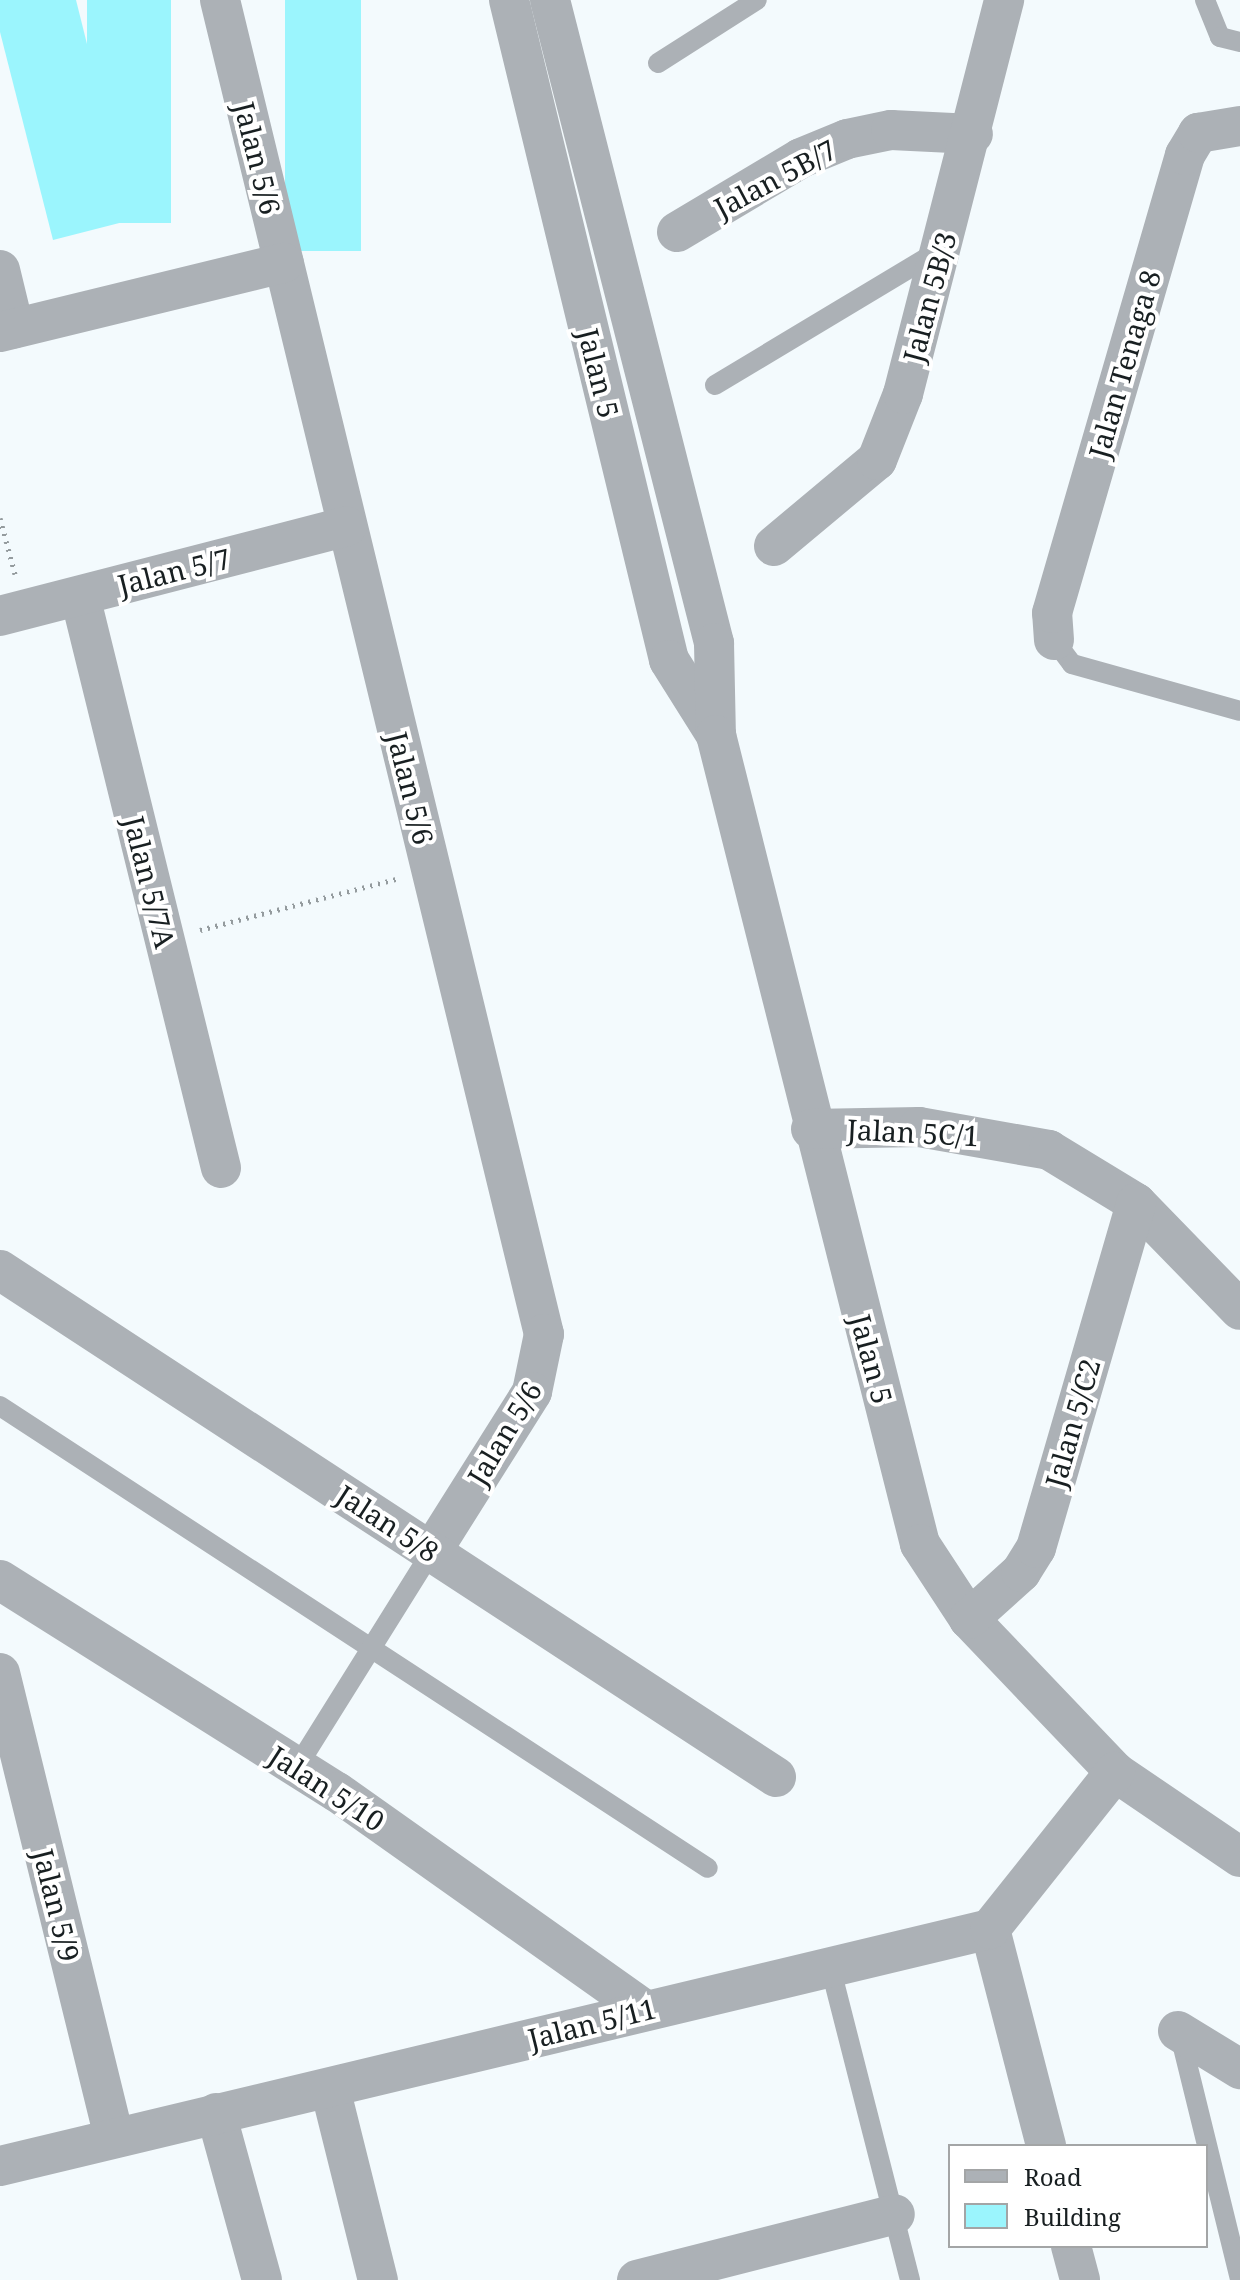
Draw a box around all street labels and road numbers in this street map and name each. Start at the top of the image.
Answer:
street label: Jalan 5/6 [228,98,288,218]
street label: Jalan 5B/7 [708,132,842,224]
street label: Jalan 5B/3 [896,228,962,366]
street label: Jalan Tenaga 8 [1081,266,1167,462]
street label: Jalan 5 [572,325,626,421]
street label: Jalan 5/7 [114,541,234,601]
street label: Jalan 5/6 [381,728,441,848]
street label: Jalan 5/7A [117,813,183,951]
street label: Jalan 5C/1 [846,1112,980,1152]
street label: Jalan 5 [844,1311,900,1407]
street label: Jalan 5/C2 [1038,1355,1106,1491]
street label: Jalan 5/6 [460,1375,548,1491]
street label: Jalan 5/8 [331,1478,445,1568]
street label: Jalan 5/10 [263,1738,391,1838]
street label: Jalan 5/9 [27,1845,87,1965]
street label: Jalan 5/11 [525,1991,659,2055]

